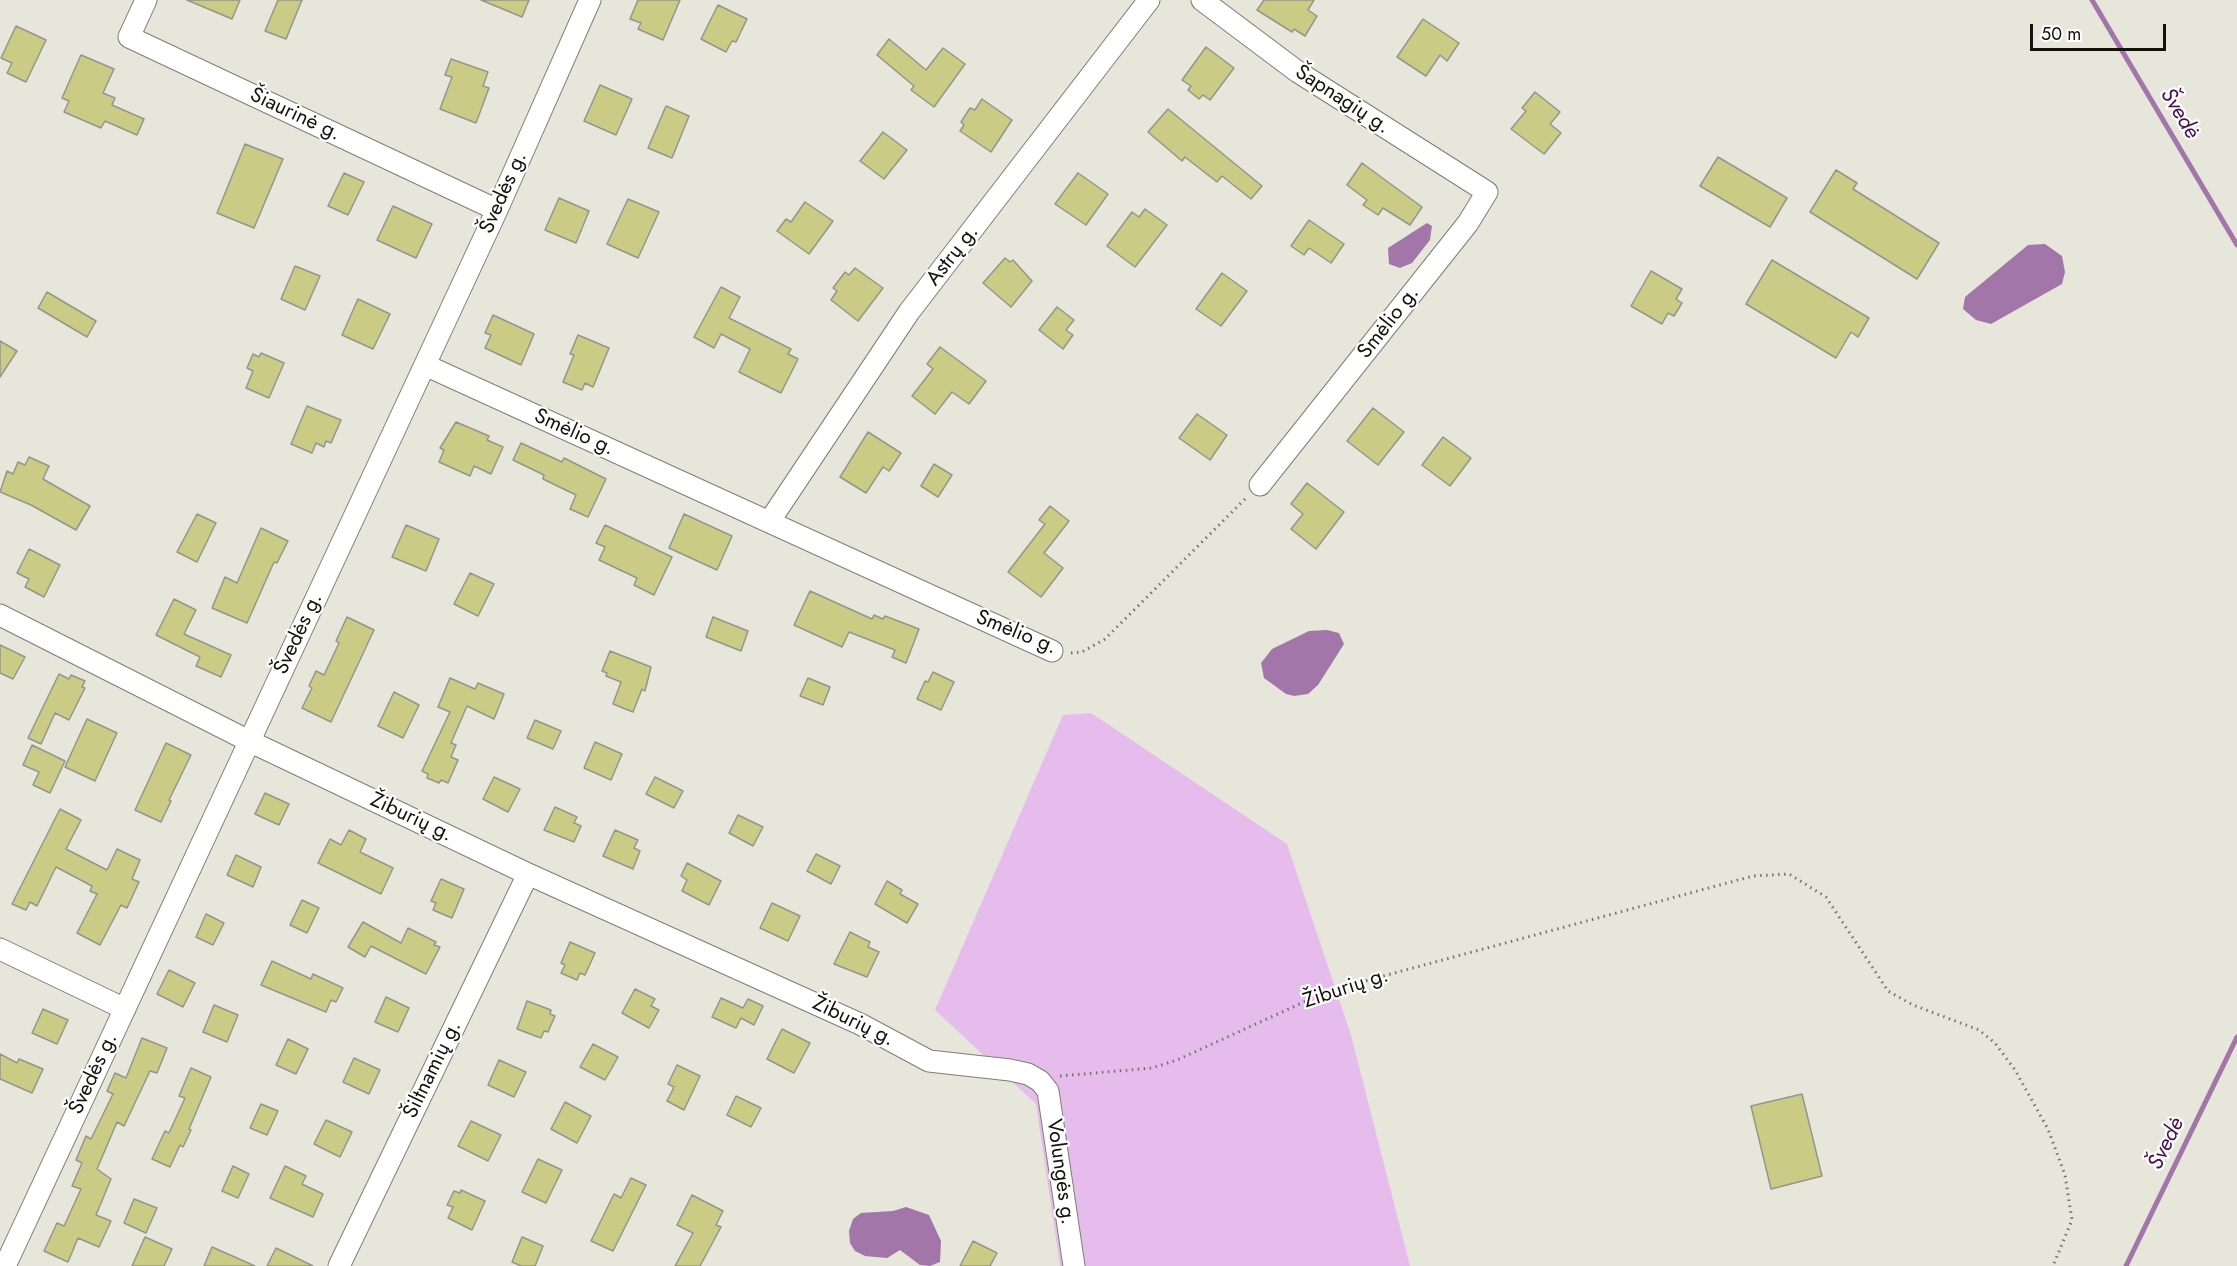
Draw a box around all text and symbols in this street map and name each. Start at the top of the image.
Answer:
scale bar [2033,12,2170,50]
text: 50 m [2041,21,2081,47]
street label: Šapnagių g. [1290,60,1394,140]
street label: Šiaurinė g. [246,83,344,147]
water label: Švedė [2154,84,2204,144]
street label: Švedės g. [475,148,533,238]
street label: Astrų g. [921,221,985,291]
street label: Smėlio g. [1353,282,1425,364]
street label: Smėlio g. [530,404,618,462]
street label: Švedės g. [269,589,329,679]
street label: Smėlio g. [972,605,1060,661]
street label: Žiburių g. [366,788,456,848]
street label: Žiburių g. [1300,963,1392,1015]
street label: Žiburių g. [808,991,898,1053]
street label: Šiltnamių g. [399,1017,467,1123]
street label: Švedės g. [64,1029,124,1119]
water label: Švedė [2143,1114,2191,1174]
street label: Volungės g. [1040,1118,1080,1226]

